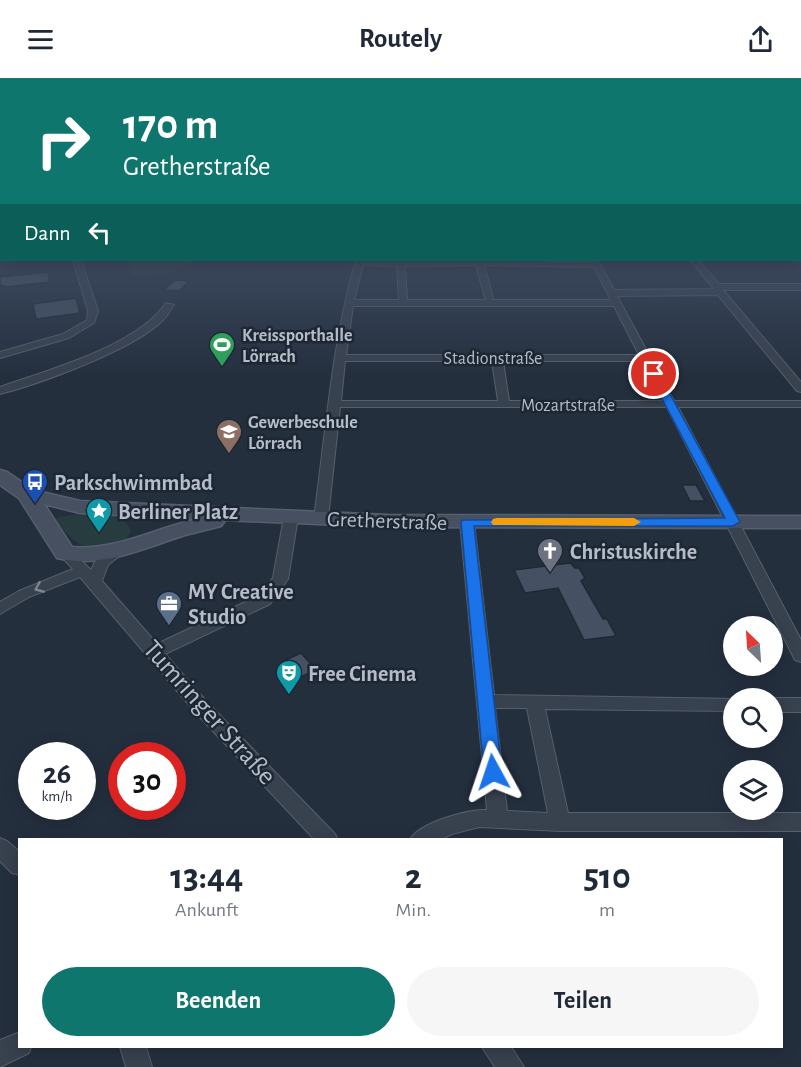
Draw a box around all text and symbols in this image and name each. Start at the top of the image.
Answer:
icon: menu [24,23,57,56]
icon: share [744,23,777,56]
text: Routely [359,25,442,52]
icon: right [24,102,102,180]
text: 170 m [123,104,218,146]
text: Gretherstraße [123,153,271,180]
icon: left [83,216,116,249]
text: Dann [24,222,71,244]
place label: Kreissporthalle Lörrach [242,327,352,366]
sports icon: Kreissporthalle Lörrach [207,330,237,368]
pin [628,348,679,399]
street label: Stadionstraße [444,350,542,368]
icon: arrive [637,357,670,390]
street label: Mozartstraße [521,397,615,415]
place label: Gewerbeschule Lörrach [248,414,358,453]
school or university icon: Gewerbeschule Lörrach [214,417,244,455]
bus stop icon: Parkschwimmbad [20,467,50,505]
place label: Parkschwimmbad [54,472,213,494]
place icon: Berliner Platz [84,496,114,534]
place label: Berliner Platz [118,501,238,523]
street label: Gretherstraße [327,508,447,534]
church icon: Christuskirche [535,536,565,574]
place label: Christuskirche [570,541,697,563]
one-way arrow [35,581,46,593]
place label: MY Creative Studio [188,581,294,628]
office icon: MY Creative Studio [154,589,184,627]
north arrow [723,616,783,676]
map controls [723,616,783,820]
street label: Tumringer Straße [138,635,281,790]
theatre icon: Free Cinema [274,658,304,696]
place label: Free Cinema [308,663,417,685]
button: search [723,688,783,748]
position arrow [461,740,525,804]
speed limit sign: 30 [108,742,186,820]
text: 26 [43,759,71,789]
button: layers [723,760,783,820]
text: km/h [42,789,72,804]
text: 13:44 [170,859,243,895]
text: 2 [405,859,422,895]
text: 510 [583,859,631,895]
text: Ankunft [175,900,239,920]
text: Min. [396,900,431,920]
text: m [599,900,615,920]
button: Beenden [42,967,395,1036]
button: Teilen [407,967,759,1036]

